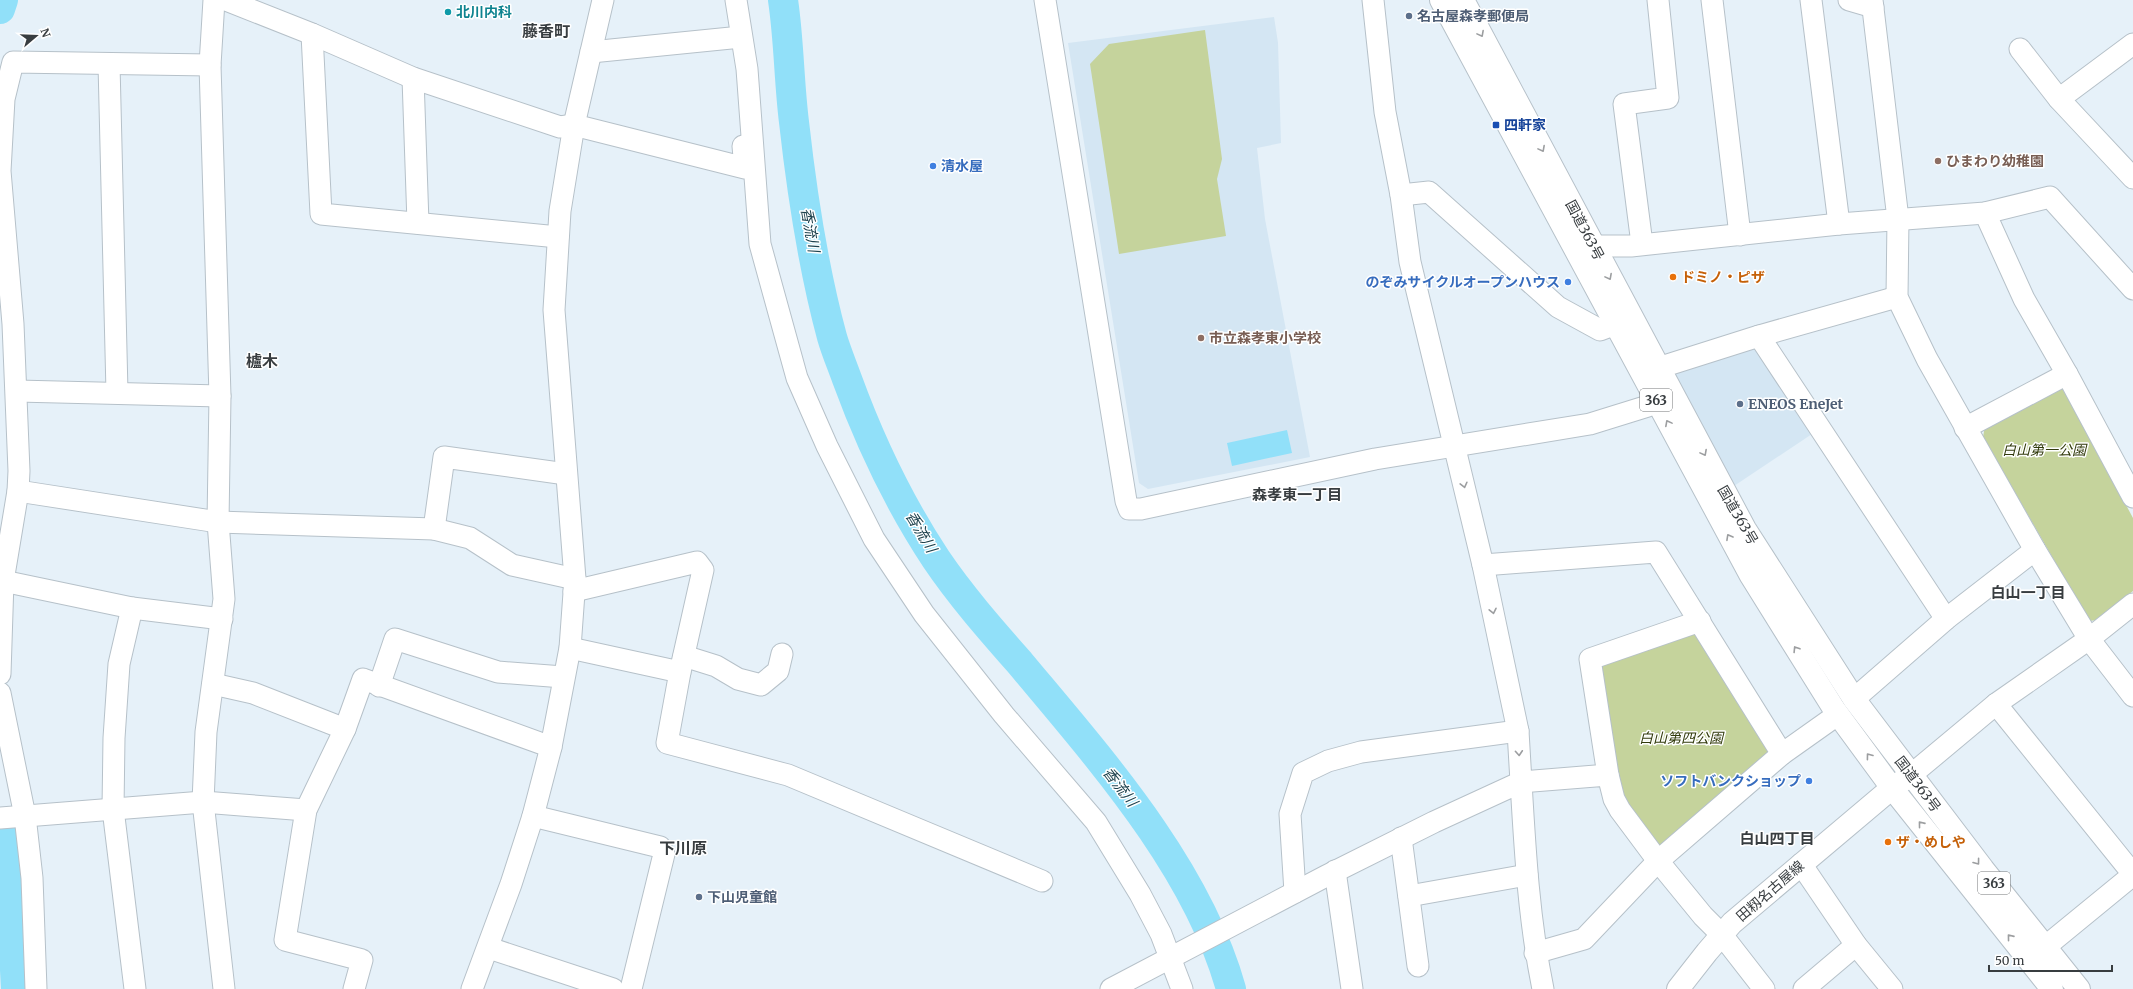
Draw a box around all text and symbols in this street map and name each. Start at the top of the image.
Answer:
place label: 北川内科 [456,3,512,21]
marker: 北川内科 [443,7,453,17]
place label: 名古屋森孝郵便局 [1417,7,1529,25]
marker: 名古屋森孝郵便局 [1404,11,1414,21]
north arrow [16,16,56,56]
district label: 藤香町 [522,21,570,41]
text: N [37,26,54,39]
one-way arrow [1477,30,1484,38]
place label: 四軒家 [1504,116,1546,134]
marker: 四軒家 [1491,120,1501,130]
one-way arrow [1537,145,1545,153]
place label: ひまわり幼稚園 [1946,152,2044,170]
marker: ひまわり幼稚園 [1933,156,1943,166]
place label: 清水屋 [941,157,983,175]
marker: 清水屋 [928,161,938,171]
street label: 国道363号 [1562,197,1608,263]
water label: 香流川 [797,206,824,256]
place label: ドミノ・ピザ [1681,268,1765,286]
marker: ドミノ・ピザ [1668,272,1678,282]
place label: のぞみサイクルオープンハウス [1366,273,1560,291]
one-way arrow [1605,273,1612,280]
marker: のぞみサイクルオープンハウス [1563,277,1573,287]
place label: 市立森孝東小学校 [1209,329,1321,347]
marker: 市立森孝東小学校 [1196,333,1206,343]
district label: 櫨木 [246,351,278,371]
road number: 363 [1640,389,1672,411]
place label: ENEOS EneJet [1748,395,1844,413]
marker: ENEOS EneJet [1735,399,1745,409]
one-way arrow [1665,419,1673,427]
park label: 白山第一公園 [2002,441,2088,459]
one-way arrow [1699,449,1707,456]
one-way arrow [1459,482,1467,488]
street label: 国道363号 [1714,482,1762,548]
district label: 森孝東一丁目 [1252,485,1342,504]
water label: 香流川 [902,508,942,558]
one-way arrow [1727,534,1734,541]
district label: 白山一丁目 [1990,583,2066,602]
one-way arrow [1488,608,1496,615]
one-way arrow [1793,646,1801,653]
park label: 白山第四公園 [1639,729,1725,747]
one-way arrow [1515,750,1523,756]
street label: 国道363号 [1891,752,1945,816]
one-way arrow [1866,754,1873,761]
water label: 香流川 [1099,763,1143,812]
place label: ソフトバンクショップ [1660,772,1801,790]
marker: ソフトバンクショップ [1804,776,1814,786]
one-way arrow [1918,821,1925,828]
district label: 白山四丁目 [1739,829,1815,848]
place label: ザ・めしや [1896,833,1966,851]
marker: ザ・めしや [1883,837,1893,847]
district label: 下川原 [659,838,707,858]
street label: 田籾名古屋線 [1732,857,1808,925]
one-way arrow [1972,857,1979,864]
road number: 363 [1978,872,2010,894]
place label: 下山児童館 [707,888,777,906]
marker: 下山児童館 [694,892,704,902]
one-way arrow [2008,934,2015,941]
scale bar [1989,947,2112,973]
text: 50 m [1995,953,2024,968]

